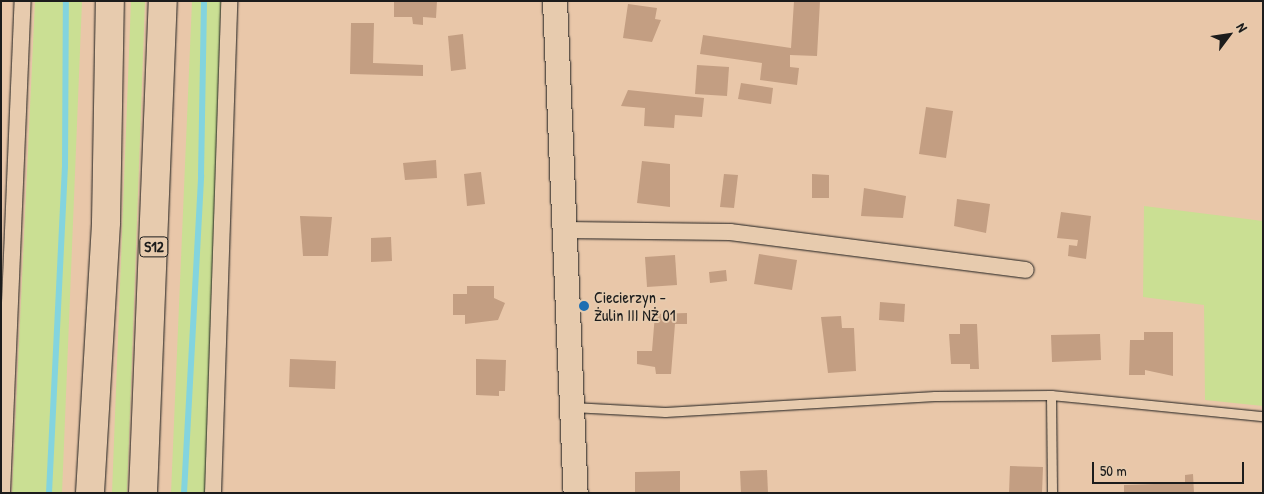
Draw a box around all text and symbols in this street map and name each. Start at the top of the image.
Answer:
north arrow [1204,10,1254,60]
text: N [1232,19,1252,35]
road number: S12 [139,234,169,260]
place label: Ciecierzyn - Żulin III NŻ 01 [594,287,676,325]
marker: Ciecierzyn - Żulin III NŻ 01 [578,300,590,312]
scale bar [1094,452,1246,484]
text: 50 m [1100,460,1127,481]

